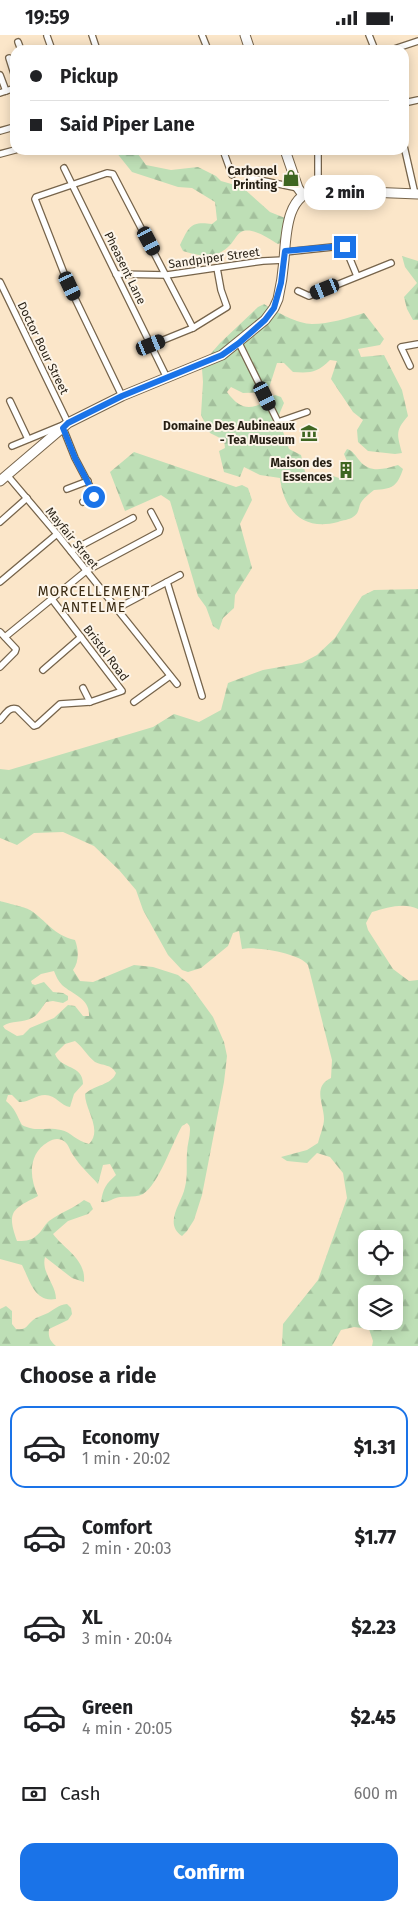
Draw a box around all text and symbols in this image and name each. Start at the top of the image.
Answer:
text: 19:59 [25,6,70,29]
text: Pickup [60,65,118,88]
text: Said Piper Lane [60,113,195,136]
place label: Carbonel Printing [228,164,277,192]
shop icon: Carbonel Printing [281,168,301,188]
callout: 2 min [304,175,386,209]
text: 2 min [325,183,365,202]
car [135,224,162,258]
street label: Pheasent Lane [101,229,149,307]
route end [334,236,356,258]
street label: Sandpiper Street [168,245,261,271]
car [56,269,83,303]
car [308,276,341,302]
street label: Doctor Bour Street [15,299,72,397]
car [134,332,167,358]
car [251,379,278,413]
place label: Domaine Des Aubineaux - Tea Museum [163,419,296,447]
museum icon: Domaine Des Aubineaux - Tea Museum [299,423,319,443]
place label: Maison des Essences [270,456,332,484]
building icon: Maison des Essences [336,460,356,480]
route start [83,486,105,508]
street label: Mayfair Street [43,504,102,572]
district label: MORCELLEMENT ANTELME [38,583,150,616]
street label: Bristol Road [80,622,132,684]
map controls [358,1230,403,1330]
button: locate [358,1230,403,1275]
button: layers [358,1285,403,1330]
text: Choose a ride [20,1362,156,1389]
icon: car [22,1425,67,1470]
text: Economy [82,1426,159,1449]
text: $1.31 [354,1436,396,1459]
text: 1 min · 20:02 [82,1449,170,1468]
icon: car [22,1515,67,1560]
text: Comfort [82,1516,152,1539]
text: $1.77 [355,1526,396,1549]
text: 2 min · 20:03 [82,1539,172,1558]
icon: car [22,1605,67,1650]
text: XL [82,1606,103,1629]
text: $2.23 [351,1616,396,1639]
text: 3 min · 20:04 [82,1629,172,1648]
icon: car [22,1695,67,1740]
text: Green [82,1696,133,1719]
text: $2.45 [350,1706,396,1729]
text: 4 min · 20:05 [82,1719,172,1738]
icon: cash [20,1780,48,1808]
text: Cash [60,1782,101,1805]
text: 600 m [354,1784,398,1803]
button: Confirm [20,1843,398,1901]

